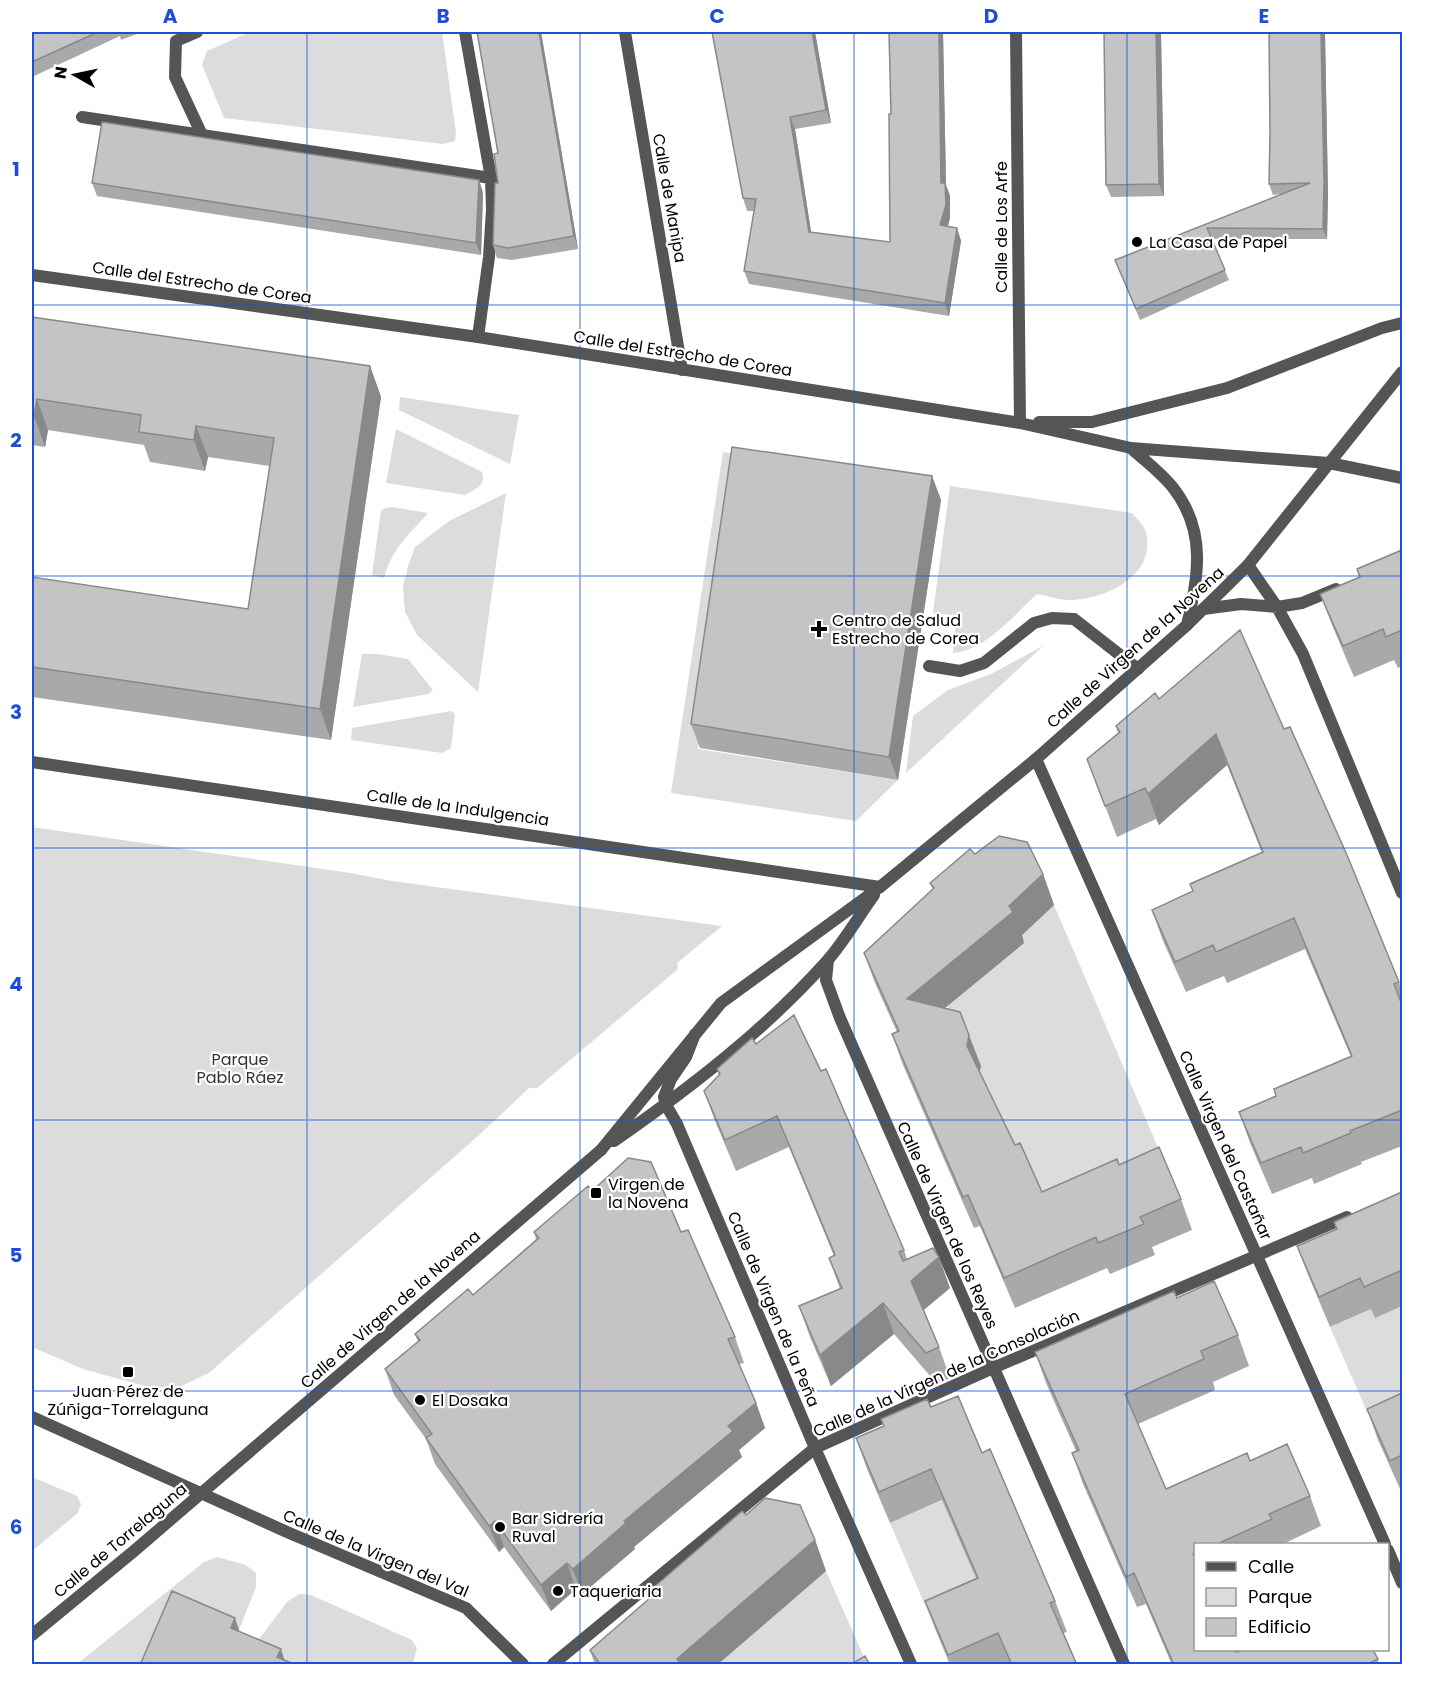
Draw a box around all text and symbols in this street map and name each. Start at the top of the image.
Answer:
text: A [163,2,178,30]
text: B [436,2,450,30]
text: C [709,2,725,30]
text: D [984,2,998,30]
text: E [1259,2,1269,30]
north arrow [45,45,105,105]
text: N [48,65,73,80]
street label: Calle de Manipa [647,132,692,264]
text: 1 [12,155,20,183]
street label: Calle de Los Arfe [990,161,1013,293]
place label: La Casa de Papel [1149,231,1287,254]
marker: La Casa de Papel [1130,235,1144,249]
street label: Calle del Estrecho de Corea [91,256,313,309]
street label: Calle del Estrecho de Corea [572,325,794,382]
text: 2 [10,426,22,454]
street label: Calle de Virgen de la Novena [1042,561,1229,733]
place label: Centro de Salud Estrecho de Corea [832,609,979,650]
marker: Centro de Salud Estrecho de Corea [810,620,828,638]
text: 3 [10,698,22,726]
street label: Calle de la Indulgencia [365,783,551,832]
text: 4 [9,970,23,998]
street label: Calle Virgen del Castañar [1173,1047,1278,1244]
park label: Parque Pablo Ráez [196,1048,284,1089]
street label: Calle de Virgen de los Reyes [891,1118,1004,1333]
place label: Virgen de la Novena [608,1173,688,1214]
marker: Virgen de la Novena [589,1186,603,1200]
street label: Calle de Virgen de la Peña [722,1208,825,1411]
street label: Calle de Virgen de la Novena [295,1225,485,1394]
text: 5 [10,1241,23,1269]
street label: Calle de la Virgen de la Consolación [809,1304,1083,1443]
marker: Juan Pérez de Zúñiga-Torrelaguna [121,1365,135,1379]
place label: Juan Pérez de Zúñiga-Torrelaguna [47,1380,209,1421]
place label: El Dosaka [432,1389,508,1412]
marker: El Dosaka [413,1393,427,1407]
street label: Calle de Torrelaguna [49,1478,192,1603]
street label: Calle de la Virgen del Val [279,1504,472,1603]
place label: Bar Sidrería Ruval [512,1507,604,1548]
text: 6 [10,1513,22,1541]
marker: Bar Sidrería Ruval [493,1520,507,1534]
legend [1194,1543,1389,1651]
text: Calle [1248,1554,1294,1579]
place label: Taqueriaria [570,1580,662,1603]
marker: Taqueriaria [551,1584,565,1598]
text: Parque [1248,1584,1312,1609]
text: Edificio [1248,1614,1311,1639]

